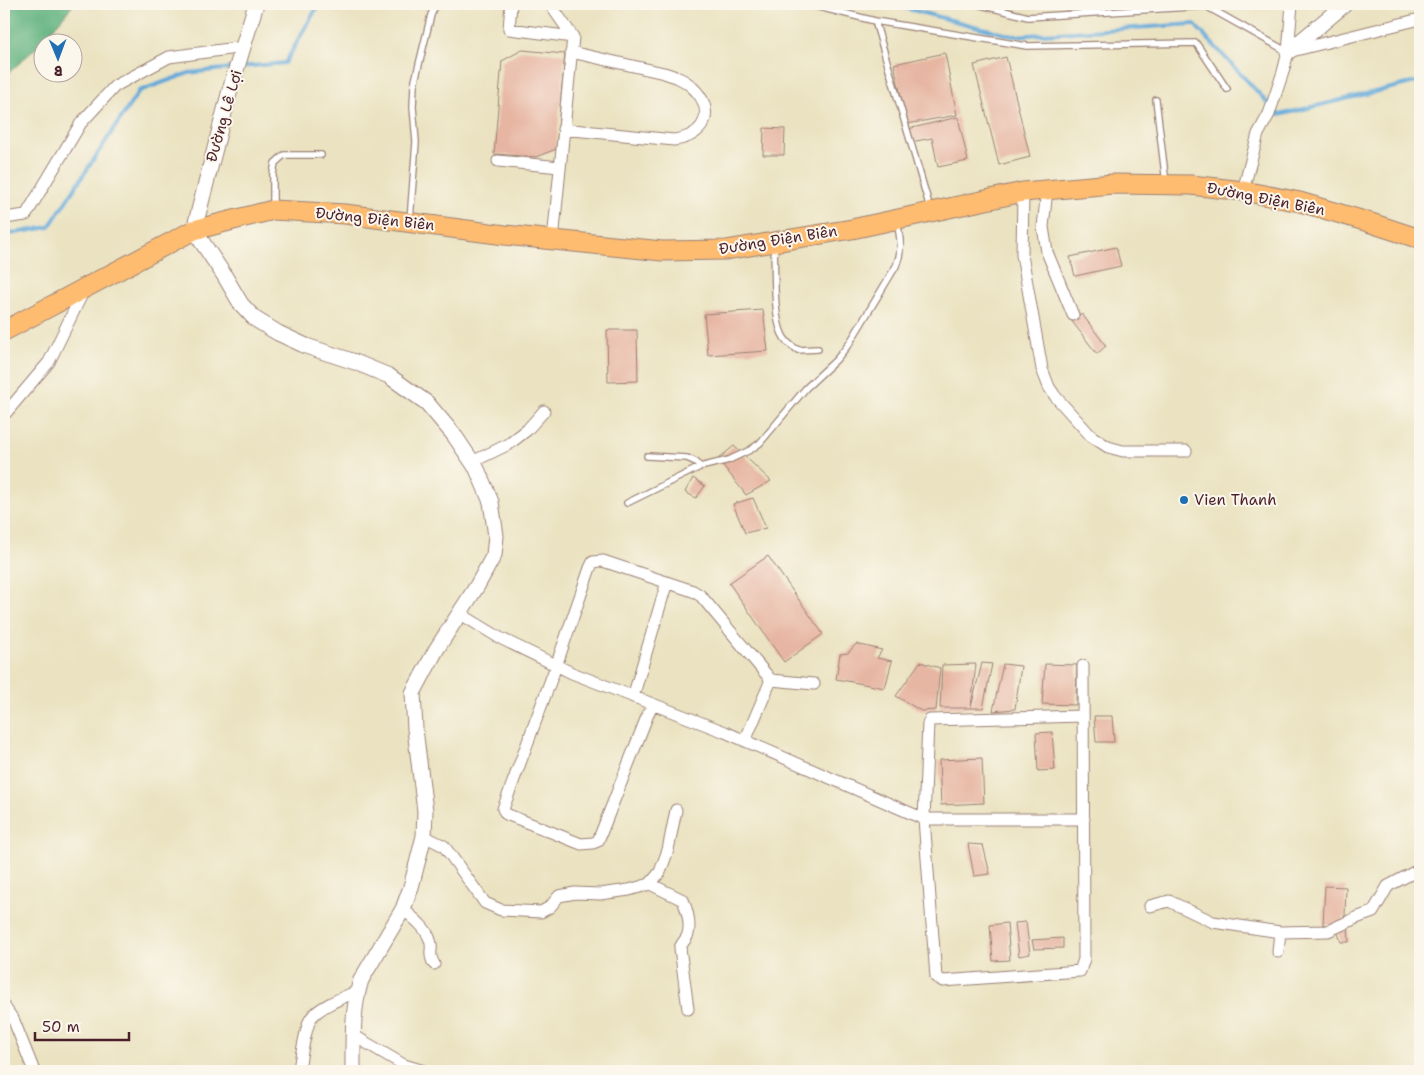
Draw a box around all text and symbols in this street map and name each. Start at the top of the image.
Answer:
north arrow [32,32,82,82]
text: B [53,62,63,80]
street label: Đường Lê Lợi [201,68,247,164]
street label: Đường Điện Biên [1205,178,1327,220]
street label: Đường Điện Biên [314,203,436,235]
street label: Đường Điện Biên [717,221,839,259]
place label: Vien Thanh [1194,490,1277,510]
marker: Vien Thanh [1178,494,1190,506]
scale bar [35,1010,129,1042]
text: 50 m [42,1017,80,1037]

